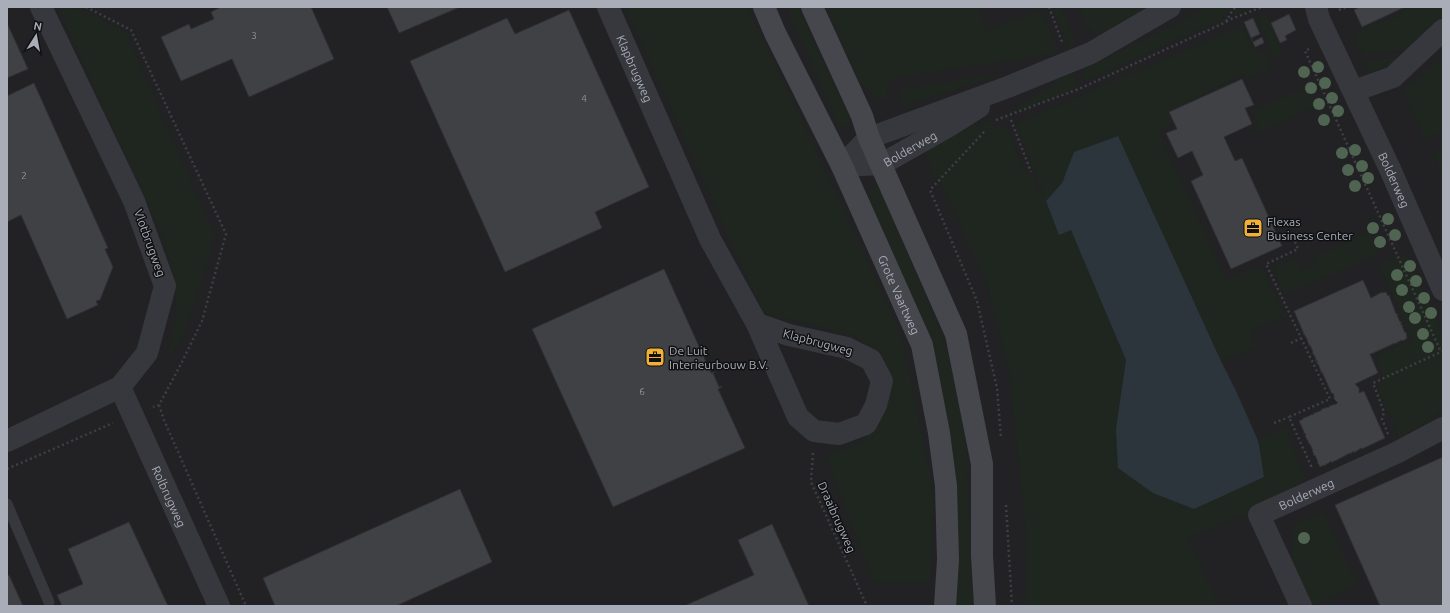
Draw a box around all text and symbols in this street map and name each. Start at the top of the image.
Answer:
north arrow [16,16,56,56]
text: N [33,20,43,33]
house number: 3 [251,30,257,41]
street label: Klapbrugweg [615,33,655,104]
house number: 4 [581,93,587,104]
street label: Bolderweg [881,128,939,168]
street label: Bolderweg [1376,150,1412,209]
house number: 2 [21,170,27,181]
street label: Vlotbrugweg [132,208,168,278]
place label: Flexas Business Center [1267,215,1353,242]
office icon: Flexas Business Center [1242,217,1264,239]
street label: Grote Vaartweg [876,253,923,336]
street label: Klapbrugweg [782,326,854,358]
place label: De Luit Interieurbouw B.V. [669,344,768,371]
office icon: De Luit Interieurbouw B.V. [644,346,666,368]
house number: 6 [639,386,645,397]
street label: Rolbrugweg [150,464,189,529]
street label: Bolderweg [1277,476,1336,512]
street label: Draaibrugweg [816,479,858,555]

